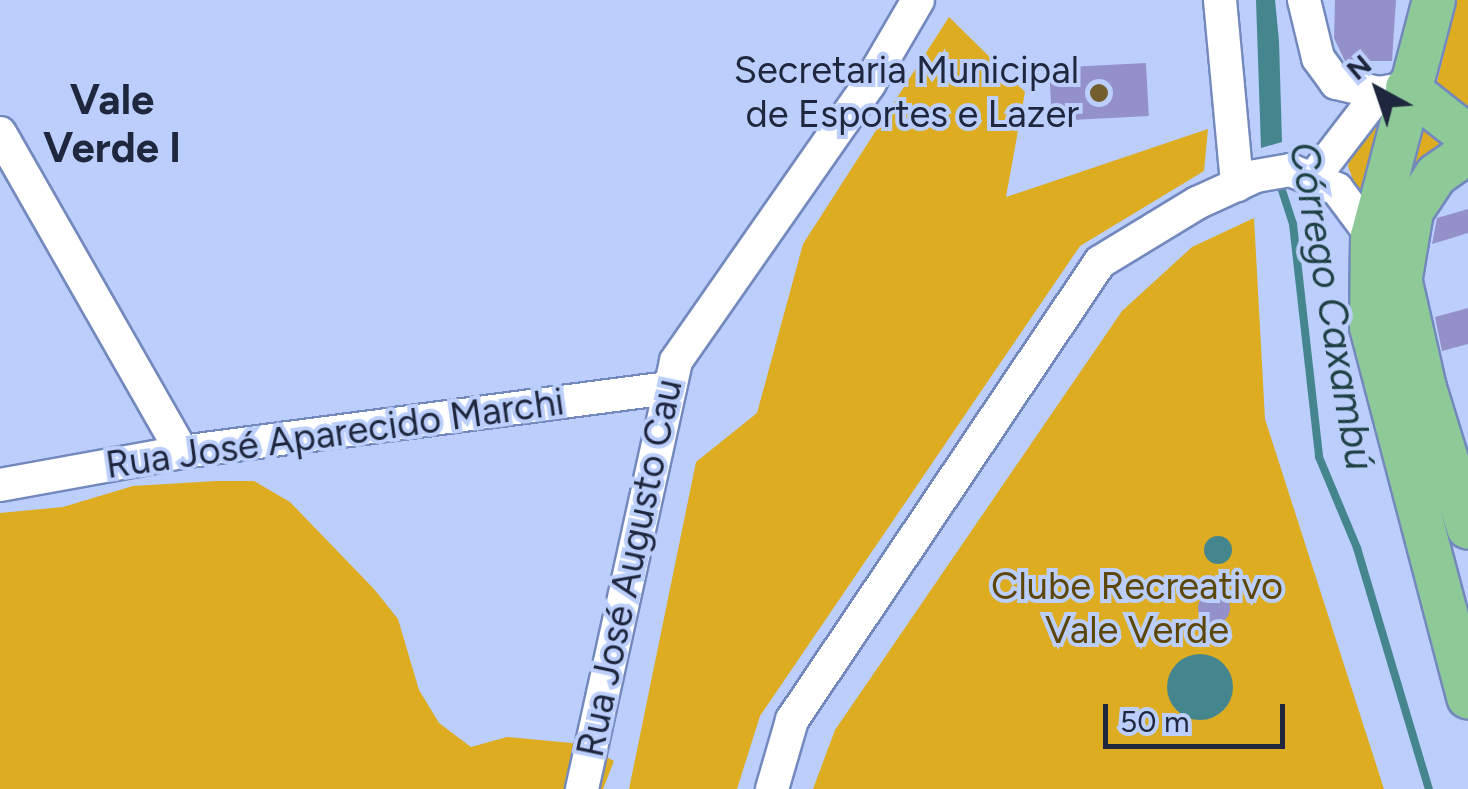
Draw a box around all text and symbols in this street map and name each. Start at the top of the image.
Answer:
north arrow [1328,40,1428,140]
text: N [1339,47,1378,87]
place label: Secretaria Municipal de Esportes e Lazer [734,48,1079,137]
district label: Vale Verde I [43,75,181,174]
marker: Secretaria Municipal de Esportes e Lazer [1088,82,1110,104]
water label: Córrego Caxambú [1280,138,1384,474]
street label: Rua José Augusto Cau [568,375,692,761]
street label: Rua José Aparecido Marchi [103,379,567,489]
park label: Clube Recreativo Vale Verde [991,564,1283,654]
scale bar [1108,684,1290,746]
text: 50 m [1120,703,1189,740]

